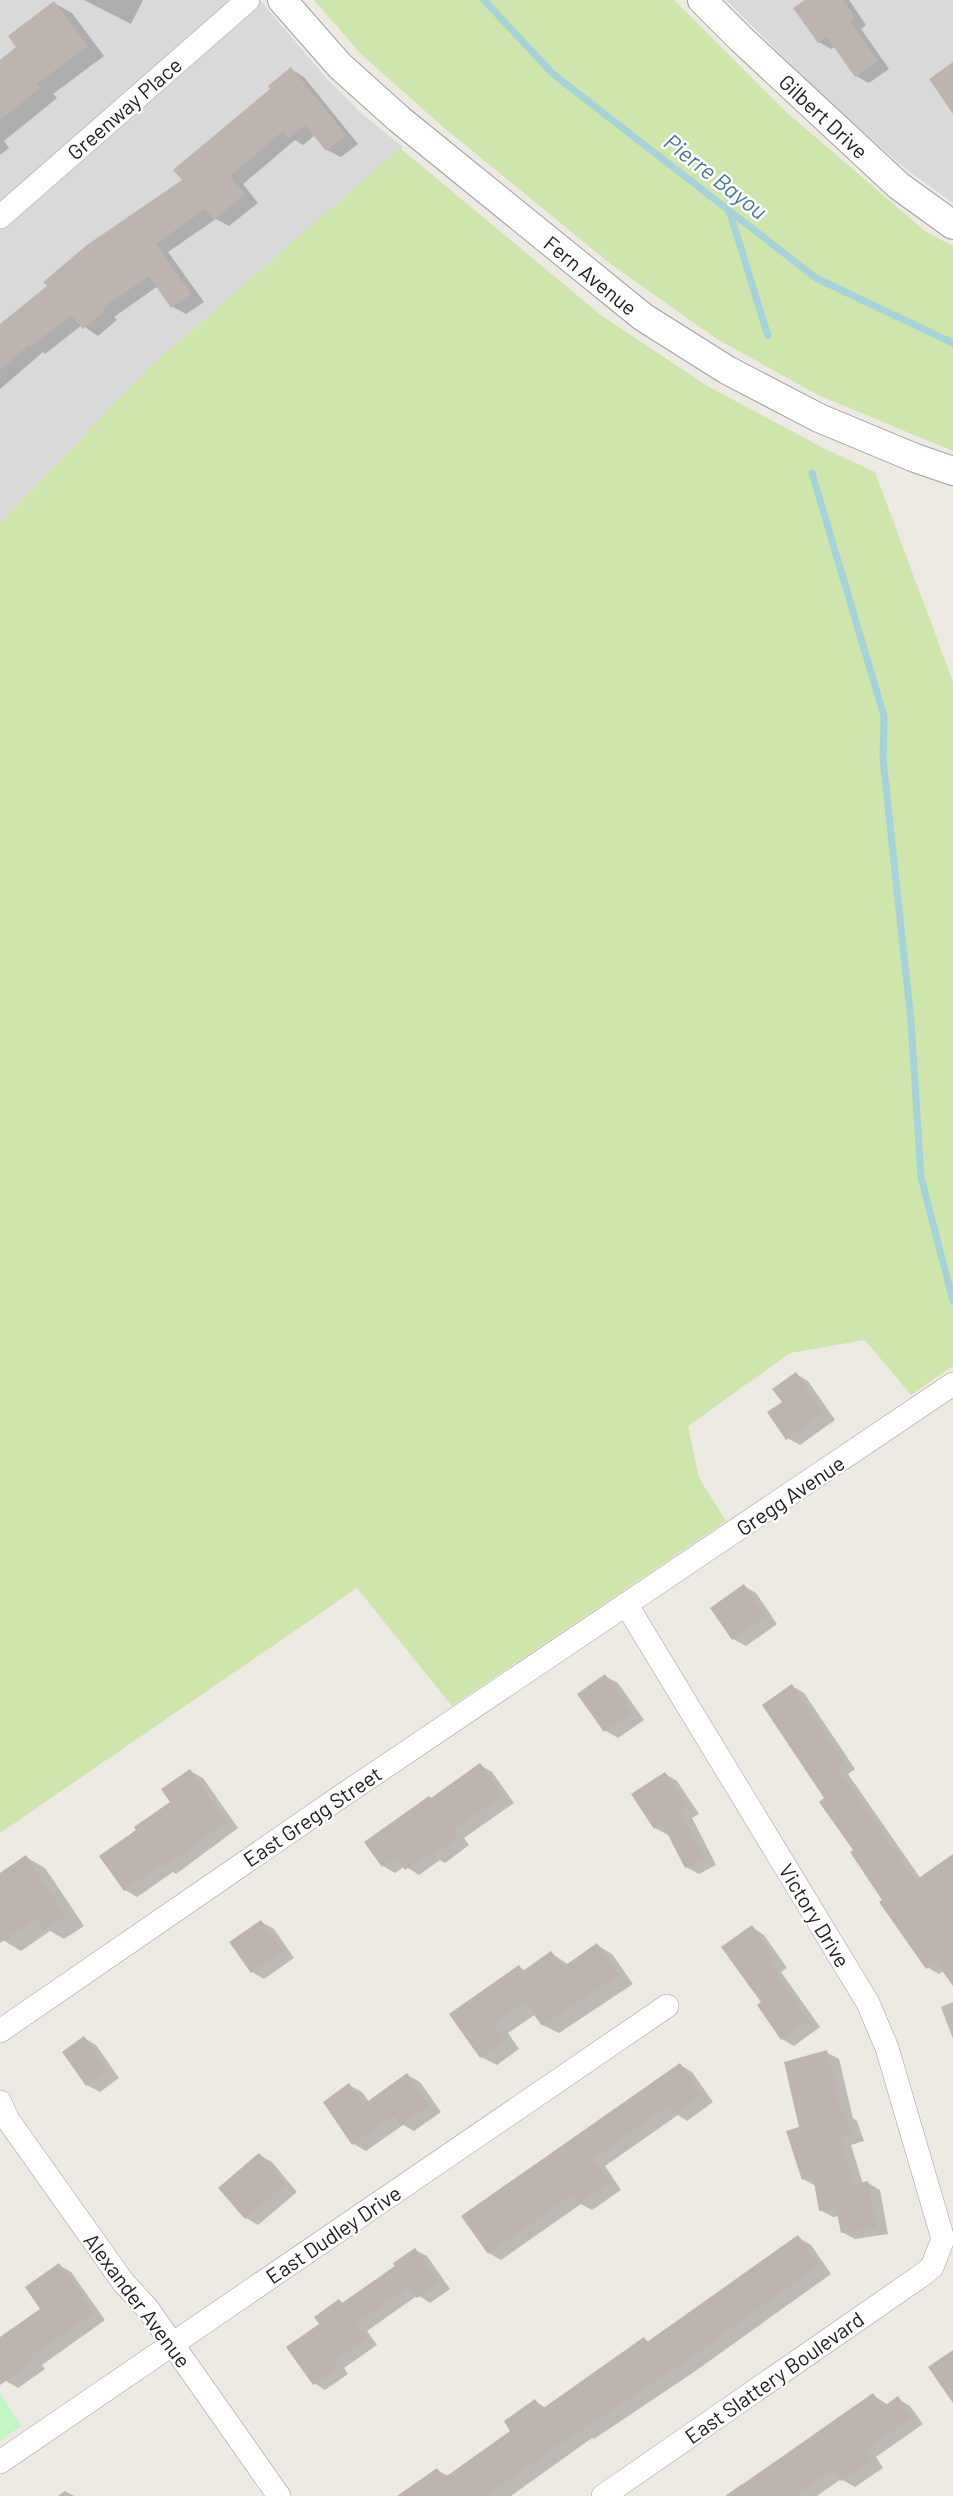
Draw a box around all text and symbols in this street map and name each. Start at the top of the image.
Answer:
street label: Greenway Place [62,52,186,164]
street label: Gilbert Drive [774,69,874,163]
water label: Pierre Bayou [659,127,773,225]
street label: Fern Avenue [540,230,642,320]
street label: Gregg Avenue [731,1450,849,1540]
street label: East Gregg Street [238,1761,386,1871]
street label: Victory Drive [774,1859,856,1971]
street label: East Dudley Drive [261,2180,405,2288]
street label: Alexander Avenue [79,2228,197,2372]
street label: East Slattery Boulevard [680,2306,868,2448]

